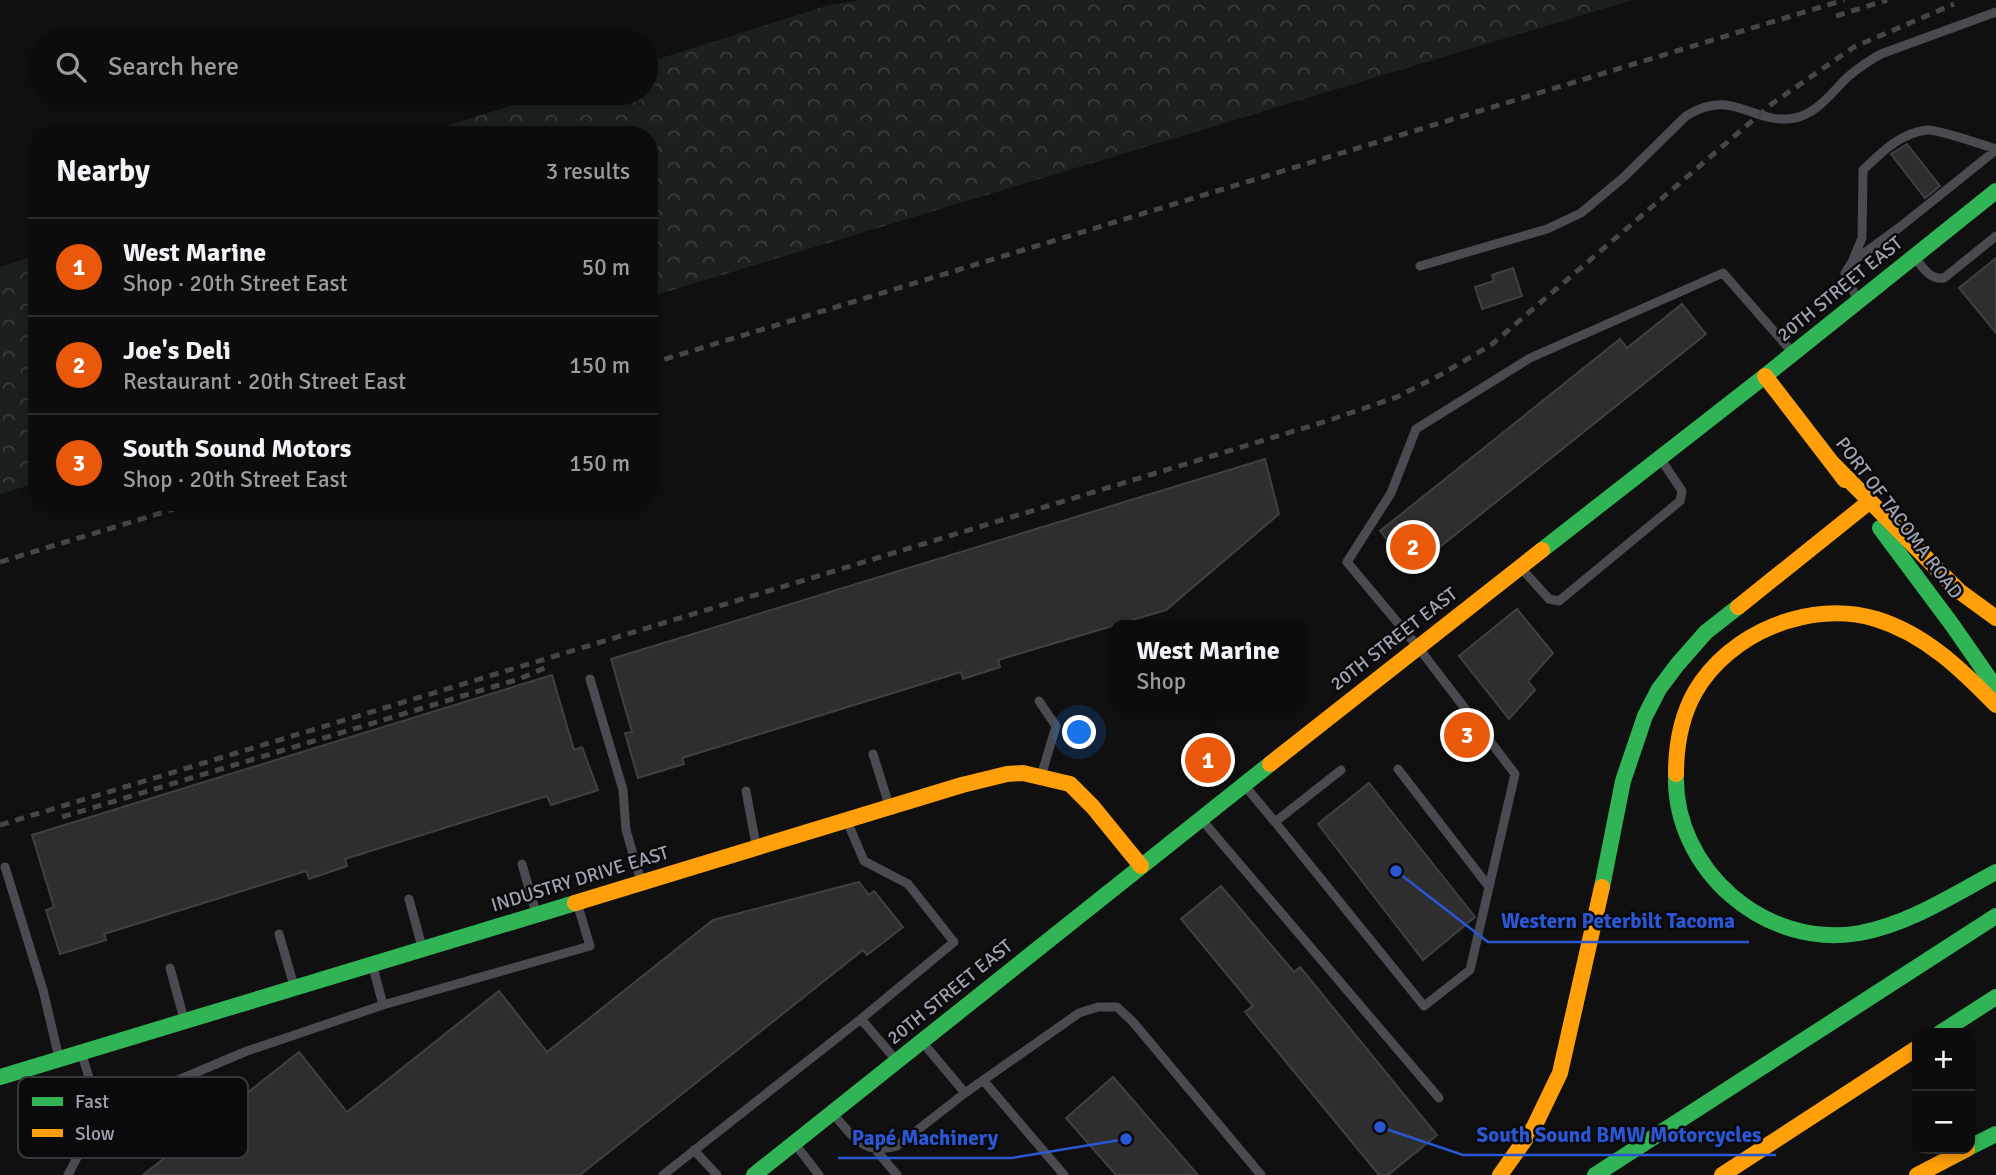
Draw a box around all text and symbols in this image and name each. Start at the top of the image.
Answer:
search box [28,28,658,105]
icon: search [52,48,90,86]
text: Search here [108,51,239,83]
text: Nearby [56,153,150,190]
text: 3 results [546,157,630,186]
street label: 20TH STREET EAST [1772,231,1908,347]
text: West Marine [123,237,266,269]
text: 1 [73,253,85,282]
text: 50 m [582,253,630,282]
text: Shop · 20th Street East [123,269,348,298]
text: Joe's Deli [123,335,231,367]
text: 2 [73,351,85,380]
text: 150 m [569,351,630,380]
text: Restaurant · 20th Street East [123,367,406,396]
street label: PORT OF TACOMA ROAD [1830,432,1968,604]
text: South Sound Motors [123,433,351,465]
text: 3 [73,449,85,478]
text: 150 m [569,449,630,478]
text: Shop · 20th Street East [123,465,348,494]
pin: 2 [1390,521,1436,573]
street label: 20TH STREET EAST [1326,582,1463,696]
popup [1110,620,1306,711]
text: West Marine [1136,635,1280,667]
text: Shop [1136,667,1186,696]
pin: 3 [1444,709,1490,761]
your location [1062,715,1096,749]
pin: 1 [1185,734,1231,786]
street label: INDUSTRY DRIVE EAST [488,840,672,917]
callout: Western Peterbilt Tacoma [1488,900,1749,942]
text: Western Peterbilt Tacoma [1501,908,1735,934]
street label: 20TH STREET EAST [882,934,1018,1050]
map controls [1912,1028,1975,1154]
button: + [1912,1028,1975,1091]
legend [18,1077,248,1158]
text: Fast [75,1090,109,1114]
button: − [1912,1091,1975,1154]
callout: South Sound BMW Motorcycles [1463,1113,1776,1155]
callout: Papé Machinery [838,1116,1012,1158]
text: Slow [75,1122,115,1146]
text: South Sound BMW Motorcycles [1477,1122,1761,1148]
text: Papé Machinery [852,1125,999,1151]

